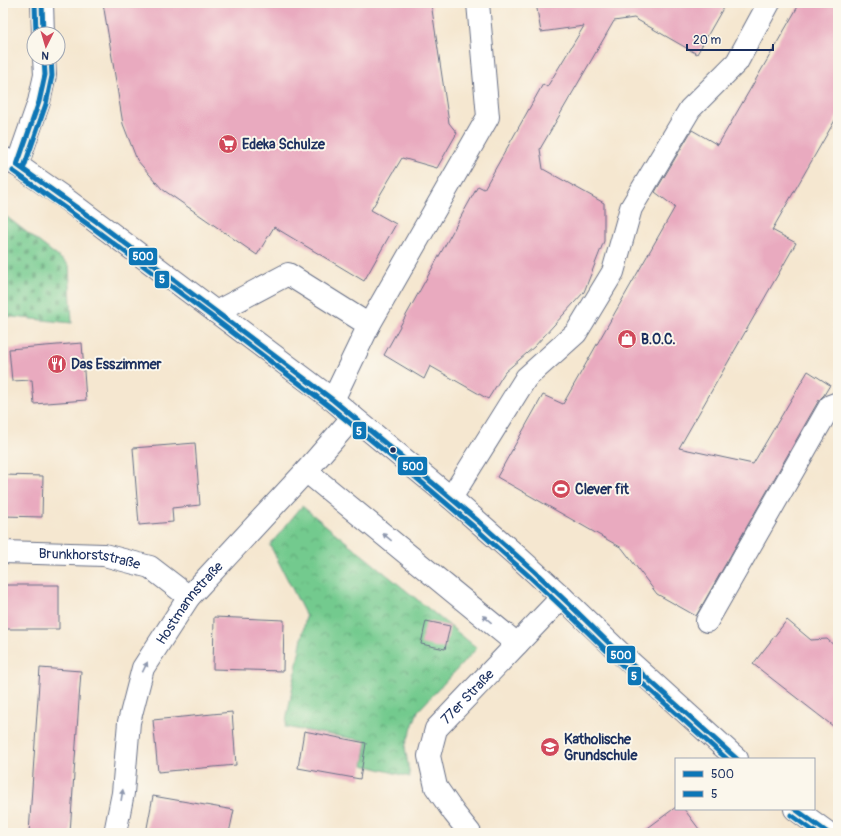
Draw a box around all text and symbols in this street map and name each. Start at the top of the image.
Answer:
north arrow [26,26,66,66]
scale bar [687,26,773,52]
text: 20 m [693,33,722,48]
text: N [40,49,49,62]
supermarket icon: Edeka Schulze [217,133,239,155]
place label: Edeka Schulze [242,136,326,153]
line badge: 500 [128,247,158,266]
text: 500 [133,250,154,263]
line badge: 5 [154,270,170,289]
text: 5 [159,273,165,286]
shop icon: B.O.C. [616,328,638,350]
place label: B.O.C. [641,331,676,348]
restaurant icon: Das Esszimmer [46,353,68,375]
place label: Das Esszimmer [71,356,163,373]
line badge: 5 [352,421,367,440]
text: 5 [356,425,362,438]
unlabelled marker [388,445,398,455]
line badge: 500 [397,456,428,476]
text: 500 [403,460,424,473]
sports icon: Clever fit [550,478,572,500]
place label: Clever fit [575,481,629,498]
one-way arrow [381,532,392,541]
street label: Brunkhorststraße [38,545,142,573]
street label: Hostmannstraße [152,558,226,647]
one-way arrow [482,615,492,624]
line badge: 500 [606,645,636,664]
text: 500 [611,649,632,662]
one-way arrow [142,662,148,673]
street label: 77er Straße [437,665,497,727]
line badge: 5 [627,666,642,686]
text: 5 [631,670,637,683]
place label: Katholische Grundschule [564,731,638,764]
school or university icon: Katholische Grundschule [539,736,561,758]
legend [675,758,815,810]
text: 500 [711,767,734,782]
text: 5 [711,787,718,802]
one-way arrow [119,789,125,801]

